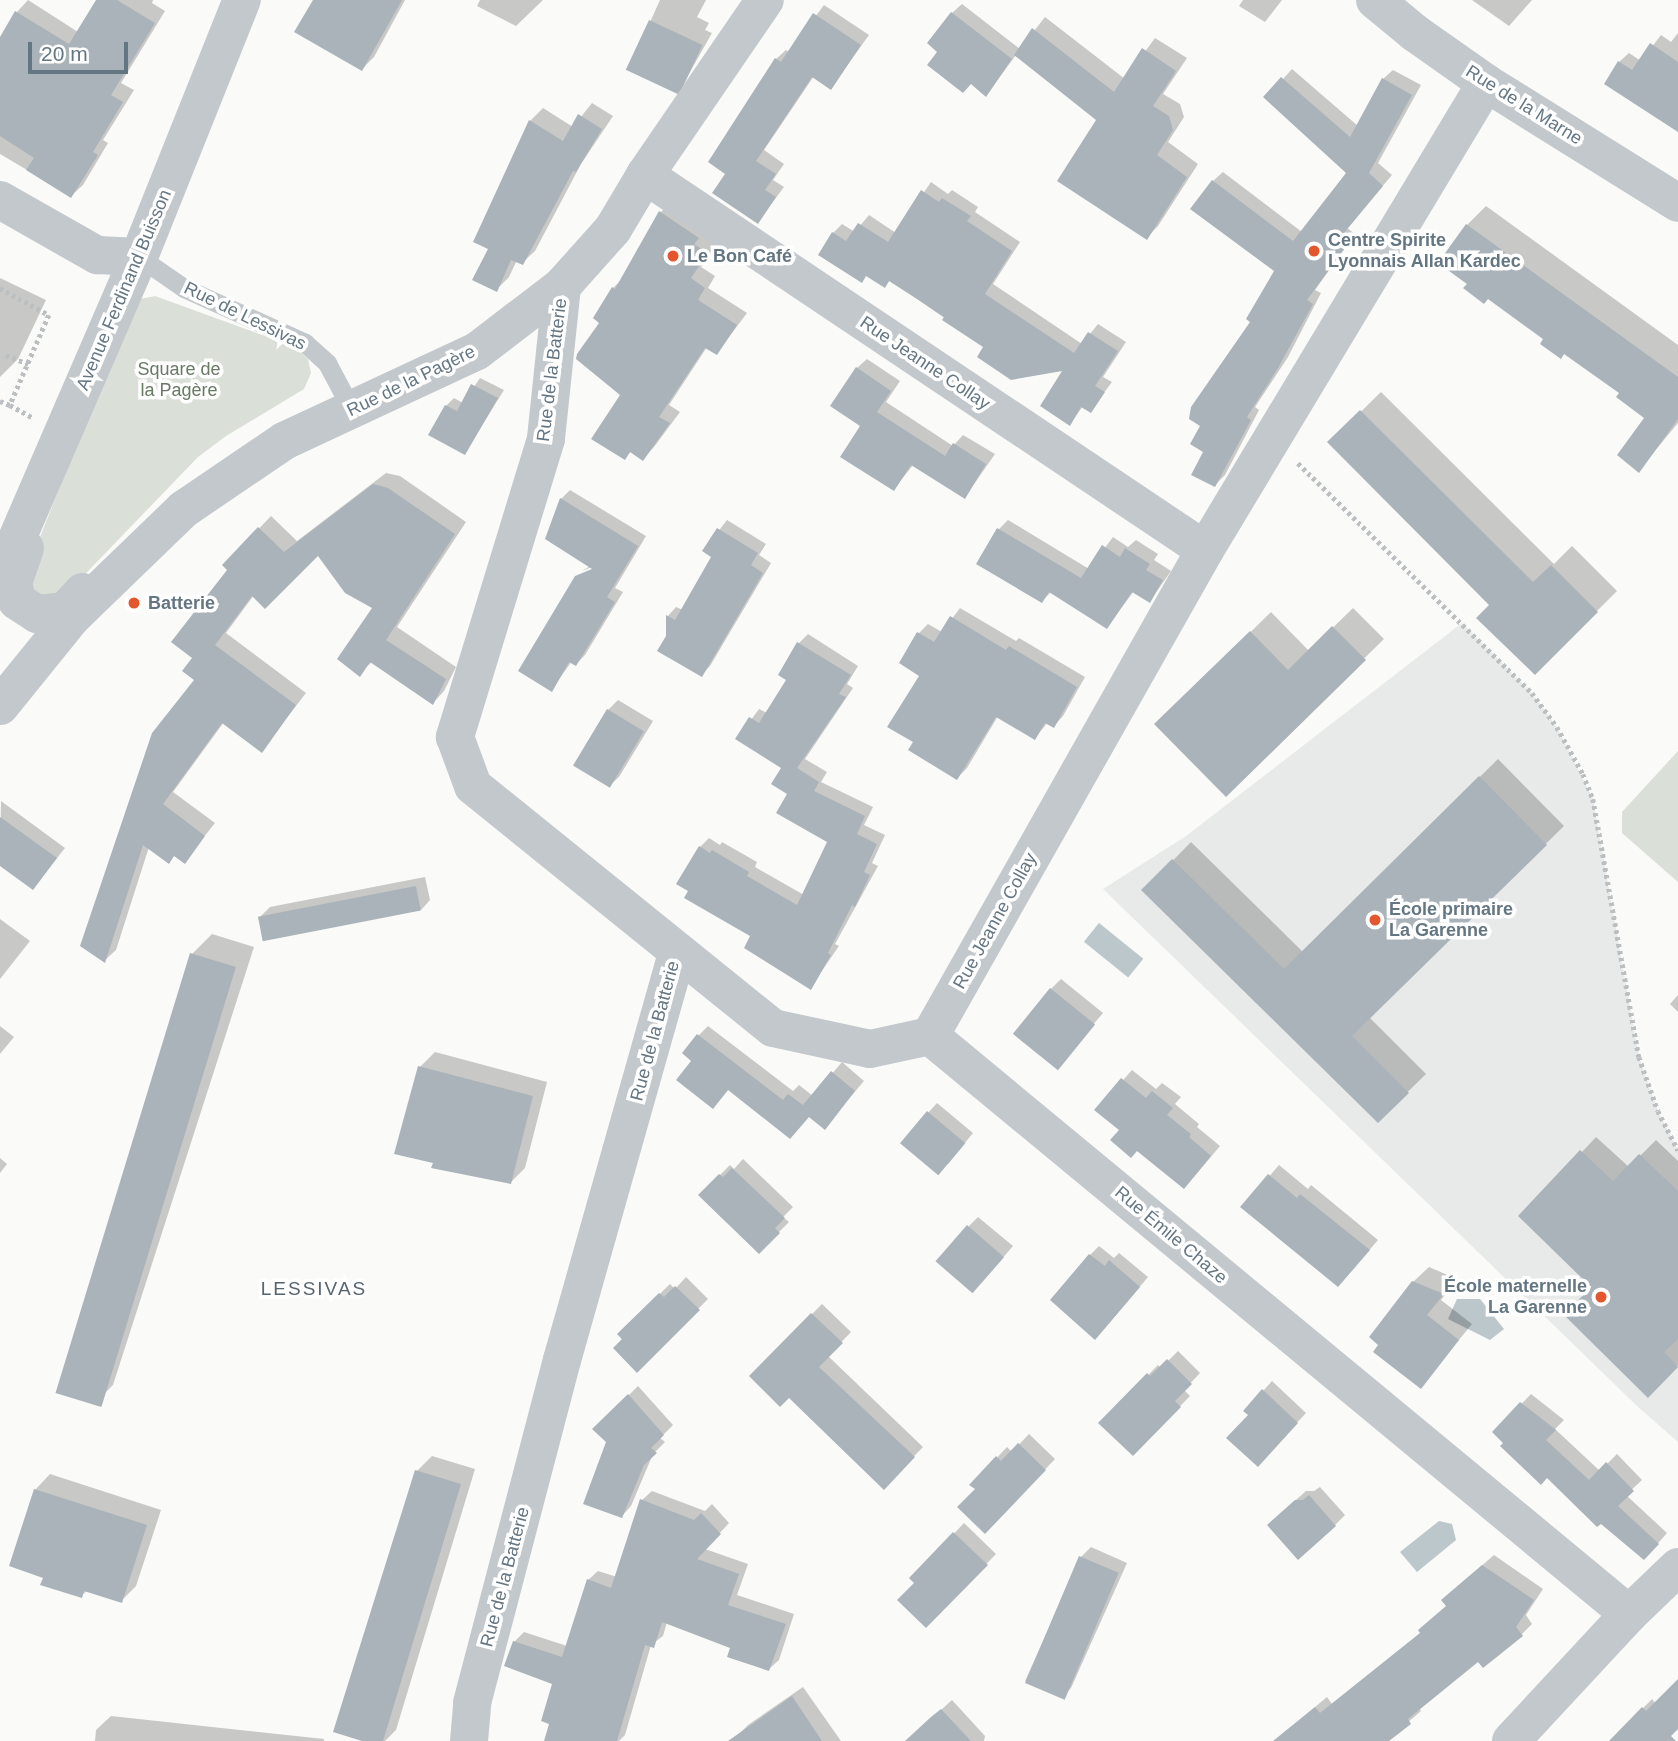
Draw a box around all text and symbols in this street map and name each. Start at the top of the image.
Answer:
scale bar [32,28,131,72]
text: 20 m [41,42,88,65]
street label: Rue de la Marne [1462,61,1586,149]
street label: Avenue Ferdinand Buisson [72,186,176,394]
place label: Centre Spirite Lyonnais Allan Kardec [1328,230,1521,272]
marker: Centre Spirite Lyonnais Allan Kardec [1306,243,1322,259]
place label: Le Bon Café [687,245,792,267]
marker: Le Bon Café [665,248,681,264]
street label: Rue de Lessivas [180,277,310,355]
street label: Rue de la Batterie [533,297,571,443]
street label: Rue Jeanne Collay [856,312,994,414]
street label: Rue de la Pagère [343,341,479,421]
park label: Square de la Pagère [137,359,221,402]
place label: Batterie [148,592,215,614]
marker: Batterie [126,595,142,611]
street label: Rue Jeanne Collay [949,849,1041,993]
place label: École primaire La Garenne [1389,899,1513,942]
marker: École primaire La Garenne [1367,912,1383,928]
street label: Rue de la Batterie [626,959,684,1103]
street label: Rue Émile Chaze [1110,1182,1232,1288]
place label: École maternelle La Garenne [1444,1276,1587,1318]
district label: LESSIVAS [262,1278,366,1300]
marker: École maternelle La Garenne [1593,1289,1609,1305]
street label: Rue de la Batterie [476,1505,534,1649]

